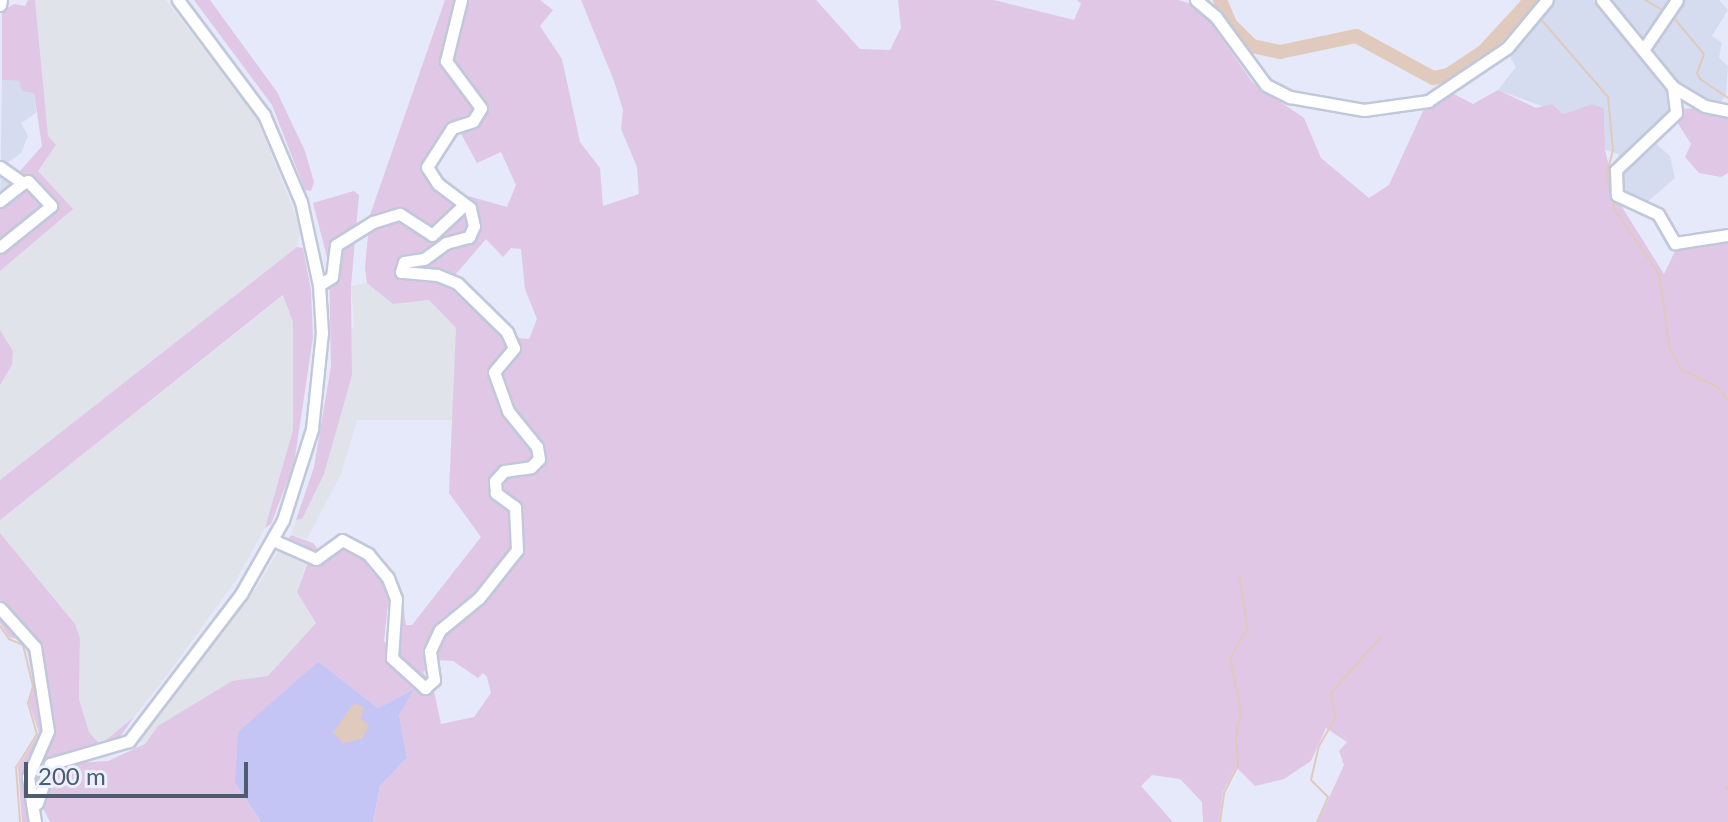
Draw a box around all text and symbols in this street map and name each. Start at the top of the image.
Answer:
scale bar [28,746,252,796]
text: 200 m [38,761,106,790]

